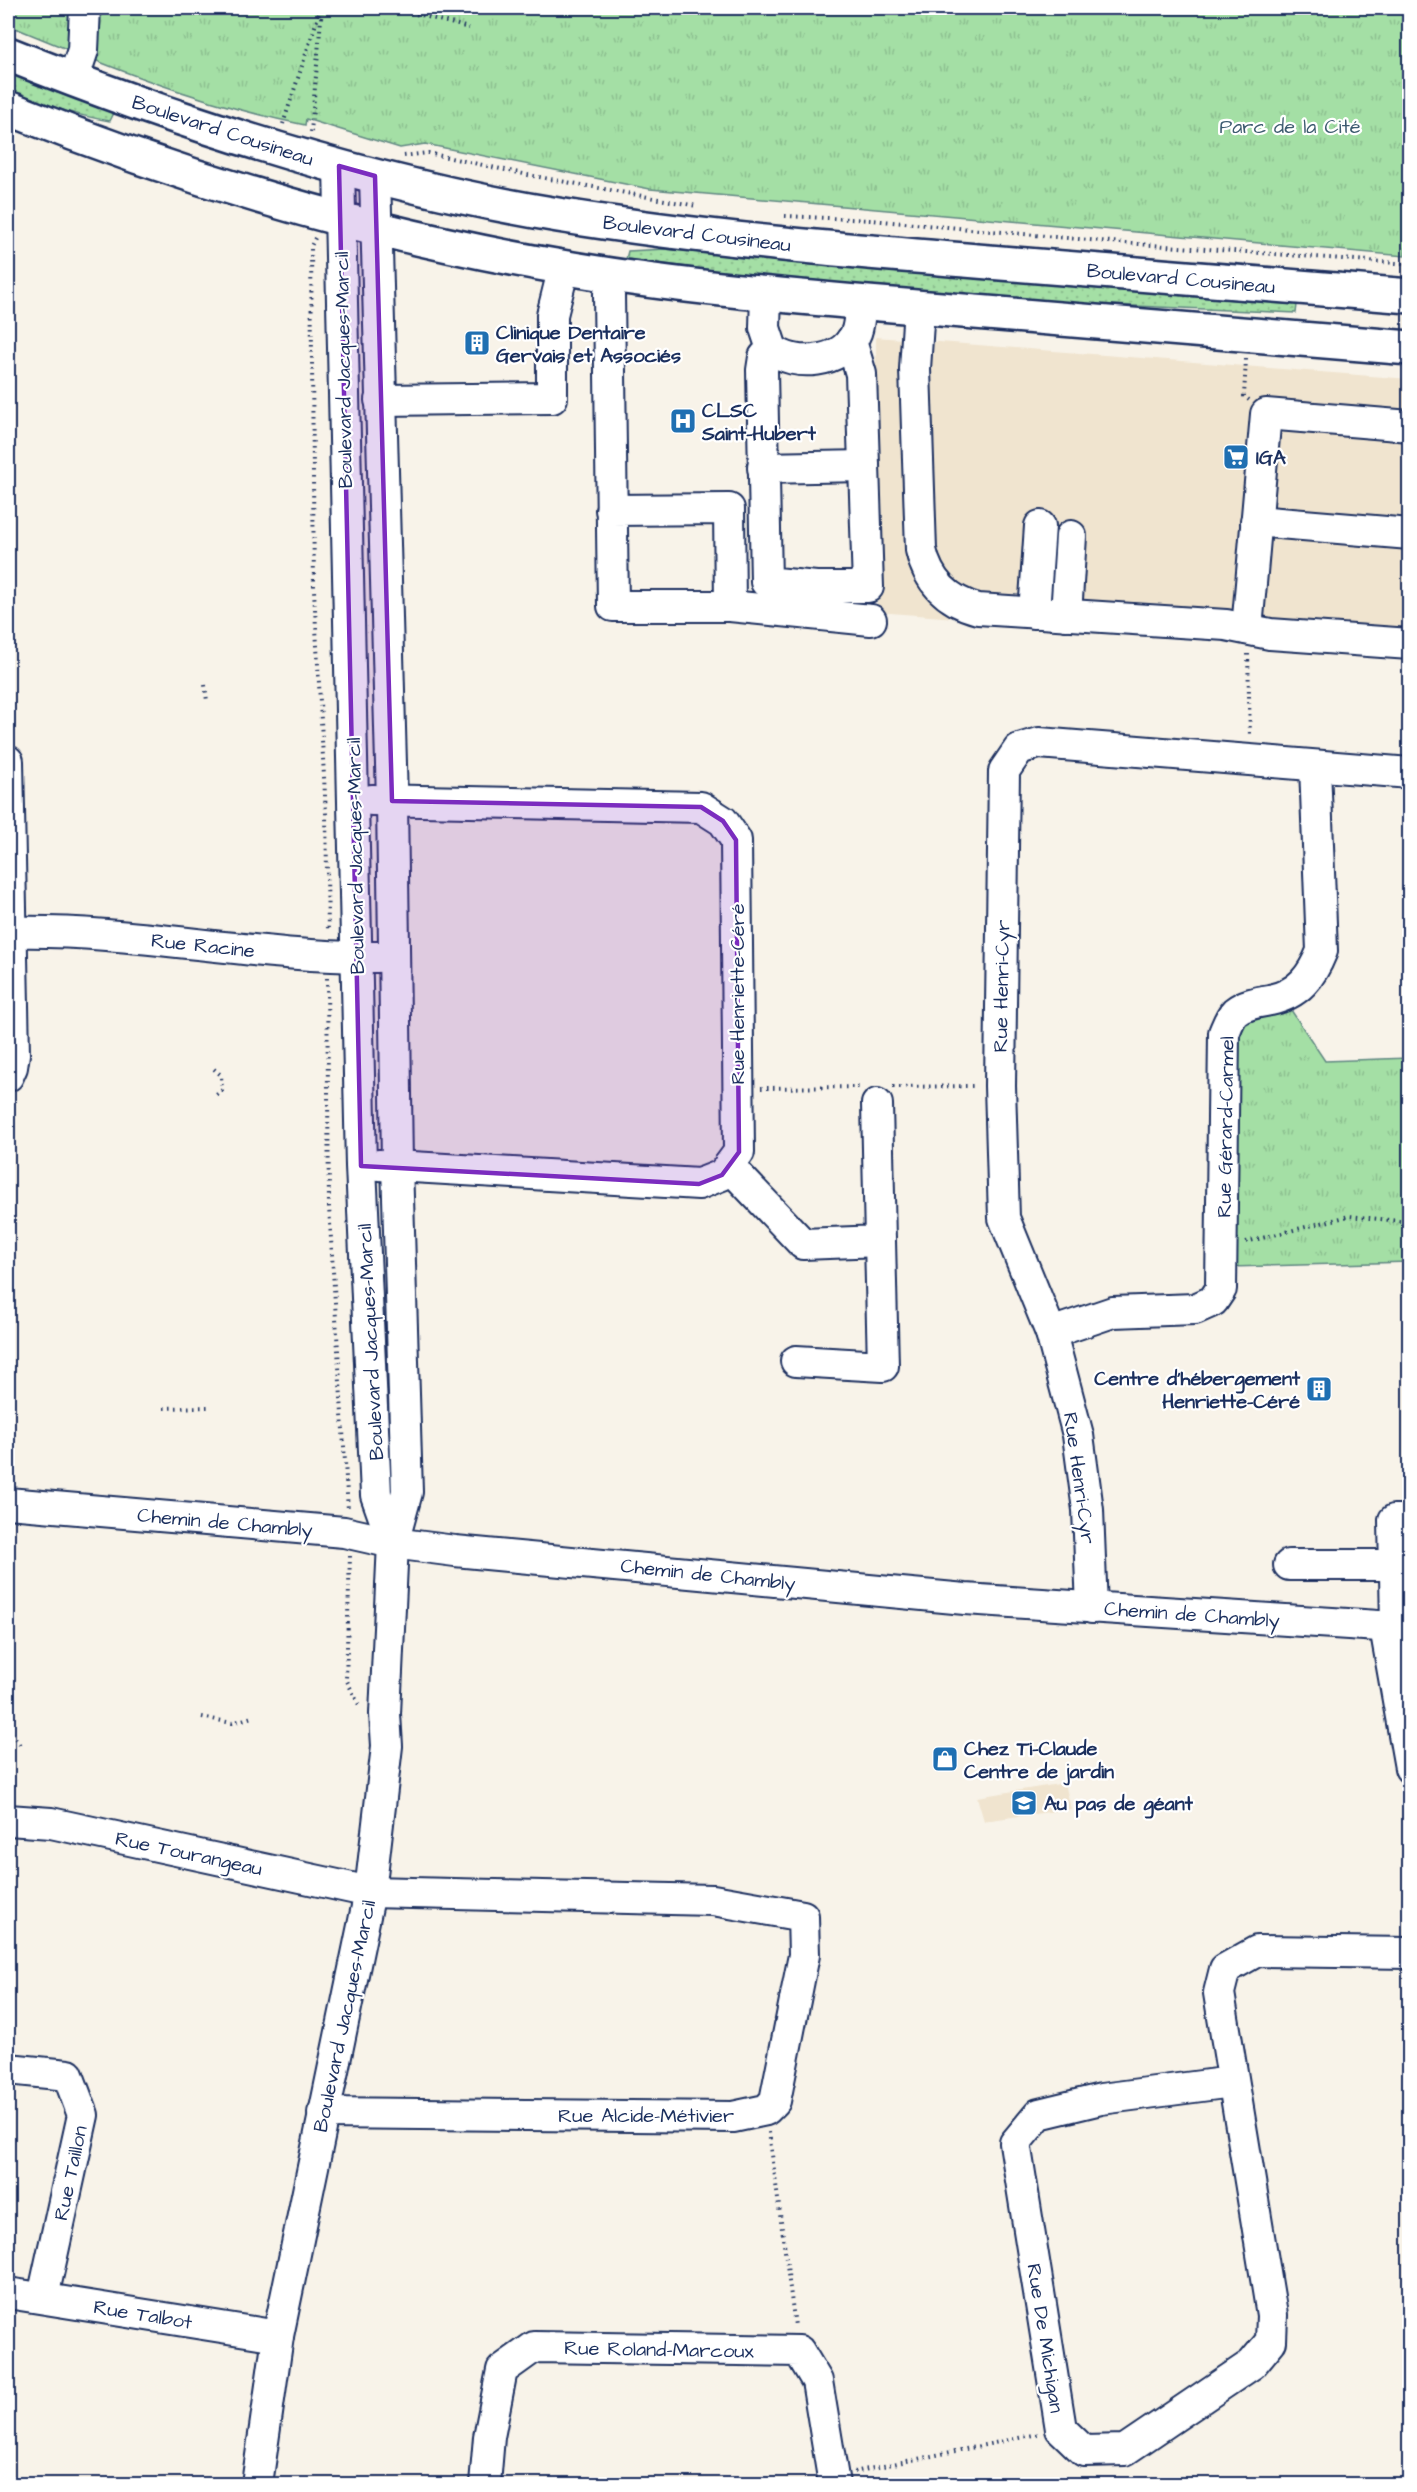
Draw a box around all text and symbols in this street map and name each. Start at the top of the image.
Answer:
street label: Boulevard Cousineau [128,88,317,174]
park label: Parc de la Cité [1219,113,1361,141]
street label: Boulevard Cousineau [601,209,792,259]
street label: Boulevard Jacques-Marcil [328,251,360,489]
street label: Boulevard Cousineau [1085,257,1276,301]
place label: Clinique Dentaire Gervais et Associés [496,319,681,370]
building icon: Clinique Dentaire Gervais et Associés [462,328,492,358]
place label: CLSC Saint-Hubert [701,397,817,448]
hospital icon: CLSC Saint-Hubert [668,406,698,436]
supermarket icon: IGA [1221,442,1251,472]
place label: IGA [1256,444,1286,472]
street label: Boulevard Jacques-Marcil [340,737,372,975]
street label: Rue Henriette-Céré [724,903,752,1085]
street label: Rue Henri-Cyr [987,919,1018,1053]
street label: Rue Racine [150,927,256,965]
street label: Rue Gérard-Carmel [1210,1036,1242,1218]
street label: Boulevard Jacques-Marcil [351,1223,391,1461]
place label: Centre d'hébergement Henriette-Céré [1094,1365,1301,1416]
building icon: Centre d'hébergement Henriette-Céré [1304,1374,1334,1404]
street label: Rue Henri-Cyr [1055,1411,1102,1546]
street label: Chemin de Chambly [136,1501,314,1546]
street label: Chemin de Chambly [619,1552,797,1599]
street label: Chemin de Chambly [1103,1595,1281,1636]
place label: Chez Ti-Claude Centre de jardin [964,1735,1114,1786]
shop icon: Chez Ti-Claude Centre de jardin [930,1744,960,1774]
school or university icon: Au pas de géant [1009,1788,1039,1818]
place label: Au pas de géant [1044,1790,1194,1819]
street label: Rue Tourangeau [112,1825,265,1884]
street label: Boulevard Jacques-Marcil [307,1897,383,2135]
street label: Rue Alcide-Métivier [558,2102,734,2130]
street label: Rue Taillon [47,2123,95,2223]
street label: Rue De Michigan [1018,2262,1071,2415]
street label: Rue Talbot [91,2293,194,2337]
street label: Rue Roland-Marcoux [564,2334,755,2366]

